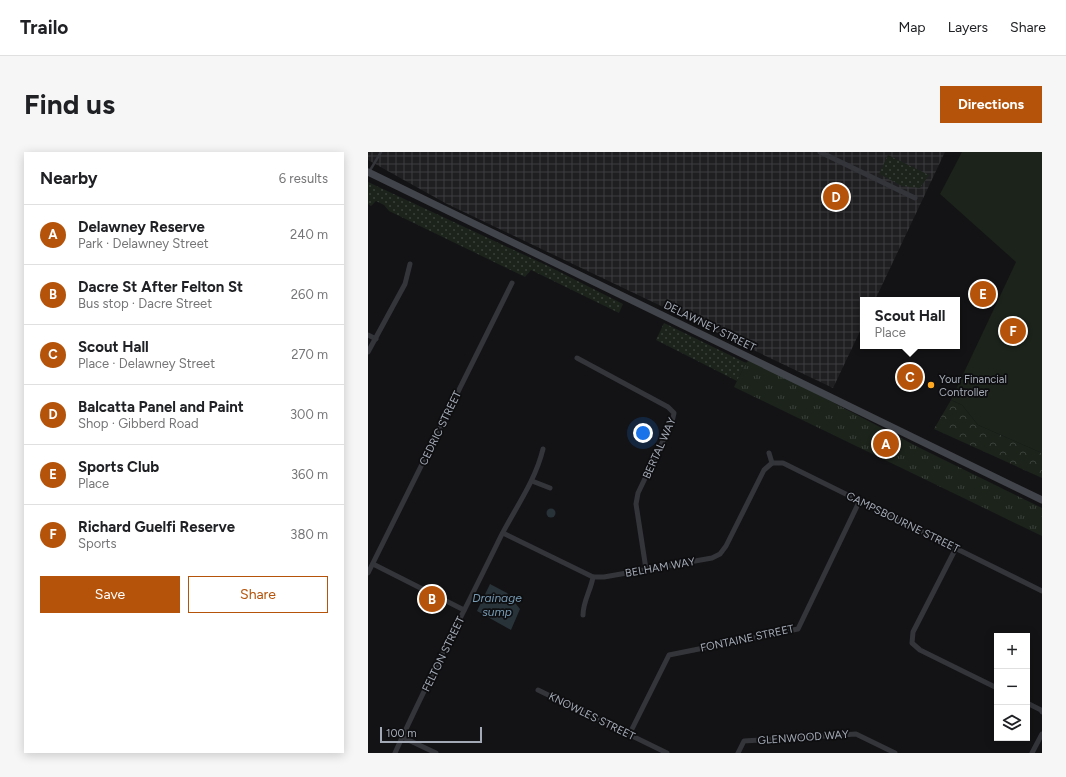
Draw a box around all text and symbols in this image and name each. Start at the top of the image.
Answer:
text: Trailo [20,16,68,39]
text: Map [898,19,926,36]
text: Layers [948,19,988,36]
text: Share [1010,19,1046,36]
button: Directions [940,86,1042,123]
text: Find us [24,87,115,121]
text: Nearby [40,168,98,188]
text: 6 results [279,171,328,186]
pin: D [823,182,849,212]
text: Delawney Reserve [78,218,205,236]
text: A [48,227,58,242]
text: 240 m [290,227,328,242]
text: Park · Delawney Street [78,236,209,251]
text: Dacre St After Felton St [78,278,243,296]
pin: E [970,279,996,309]
text: B [49,287,57,302]
text: 260 m [291,287,328,302]
text: Bus stop · Dacre Street [78,296,212,311]
popup [860,297,960,349]
street label: DELAWNEY STREET [662,299,758,354]
text: Scout Hall [875,307,945,325]
pin: F [1000,316,1026,346]
text: Place [875,325,906,340]
text: Scout Hall [78,338,149,356]
text: C [48,347,58,362]
text: 270 m [291,347,328,362]
text: Place · Delawney Street [78,356,215,371]
pin: C [897,362,923,392]
place label: Your Financial Controller [939,373,1007,399]
marker: Your Financial Controller [926,380,936,390]
street label: CEDRIC STREET [417,389,464,468]
text: Balcatta Panel and Paint [78,398,244,416]
text: D [48,407,58,422]
text: 300 m [290,407,328,422]
street label: BERTAL WAY [640,415,679,481]
text: Shop · Gibberd Road [78,416,199,431]
your location [633,423,653,443]
pin: A [873,429,899,459]
text: Sports Club [78,458,159,476]
text: E [49,467,57,482]
text: 360 m [291,467,328,482]
text: Place [78,476,109,491]
street label: CAMPSBOURNE STREET [844,489,961,556]
text: Richard Guelfi Reserve [78,518,235,536]
text: F [49,527,57,542]
text: 380 m [290,527,328,542]
text: Sports [78,536,117,551]
street label: BELHAM WAY [624,555,696,580]
button: Save [40,576,180,613]
button: Share [188,576,328,613]
pin: B [419,584,445,614]
water label: Drainage sump [472,591,522,619]
street label: FELTON STREET [420,615,467,694]
street label: FONTAINE STREET [699,622,795,655]
map controls [994,633,1030,741]
button: + [994,633,1030,669]
button: − [994,669,1030,705]
street label: KNOWLES STREET [546,690,637,743]
button: layers [994,705,1030,741]
scale bar [380,725,482,744]
text: 100 m [386,727,417,740]
street label: GLENWOOD WAY [757,728,849,747]

